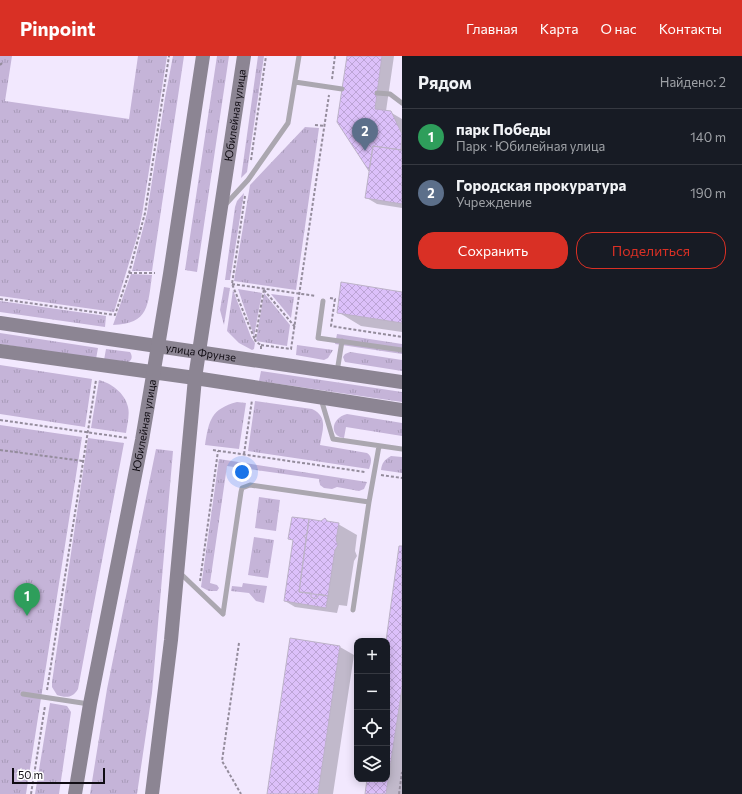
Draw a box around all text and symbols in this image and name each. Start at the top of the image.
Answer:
text: Pinpoint [20,17,96,40]
text: Главная [466,20,518,37]
text: Карта [540,20,578,37]
text: О нас [600,20,637,37]
text: Контакты [659,20,722,37]
street label: Юбилейная улица [221,68,248,162]
text: Рядом [418,72,472,93]
text: Найдено: 2 [660,74,726,90]
pin: 2 [352,118,378,151]
text: парк Победы [456,120,551,138]
text: 1 [428,129,434,145]
text: 140 m [690,129,726,145]
text: Парк · Юбилейная улица [456,138,605,154]
text: Городская прокуратура [456,176,626,194]
text: 2 [427,185,435,201]
text: 190 m [690,185,726,201]
text: Учреждение [456,194,532,210]
button: Сохранить [418,232,568,269]
button: Поделиться [576,232,726,269]
street label: улица Фрунзе [165,340,237,364]
street label: Юбилейная улица [129,378,158,473]
your location [232,462,252,482]
pin: 1 [14,583,40,616]
map controls [354,638,390,782]
button: + [354,638,390,674]
button: − [354,674,390,710]
button: locate [354,710,390,746]
button: layers [354,746,390,782]
scale bar [12,766,105,785]
text: 50 m [18,768,43,781]

